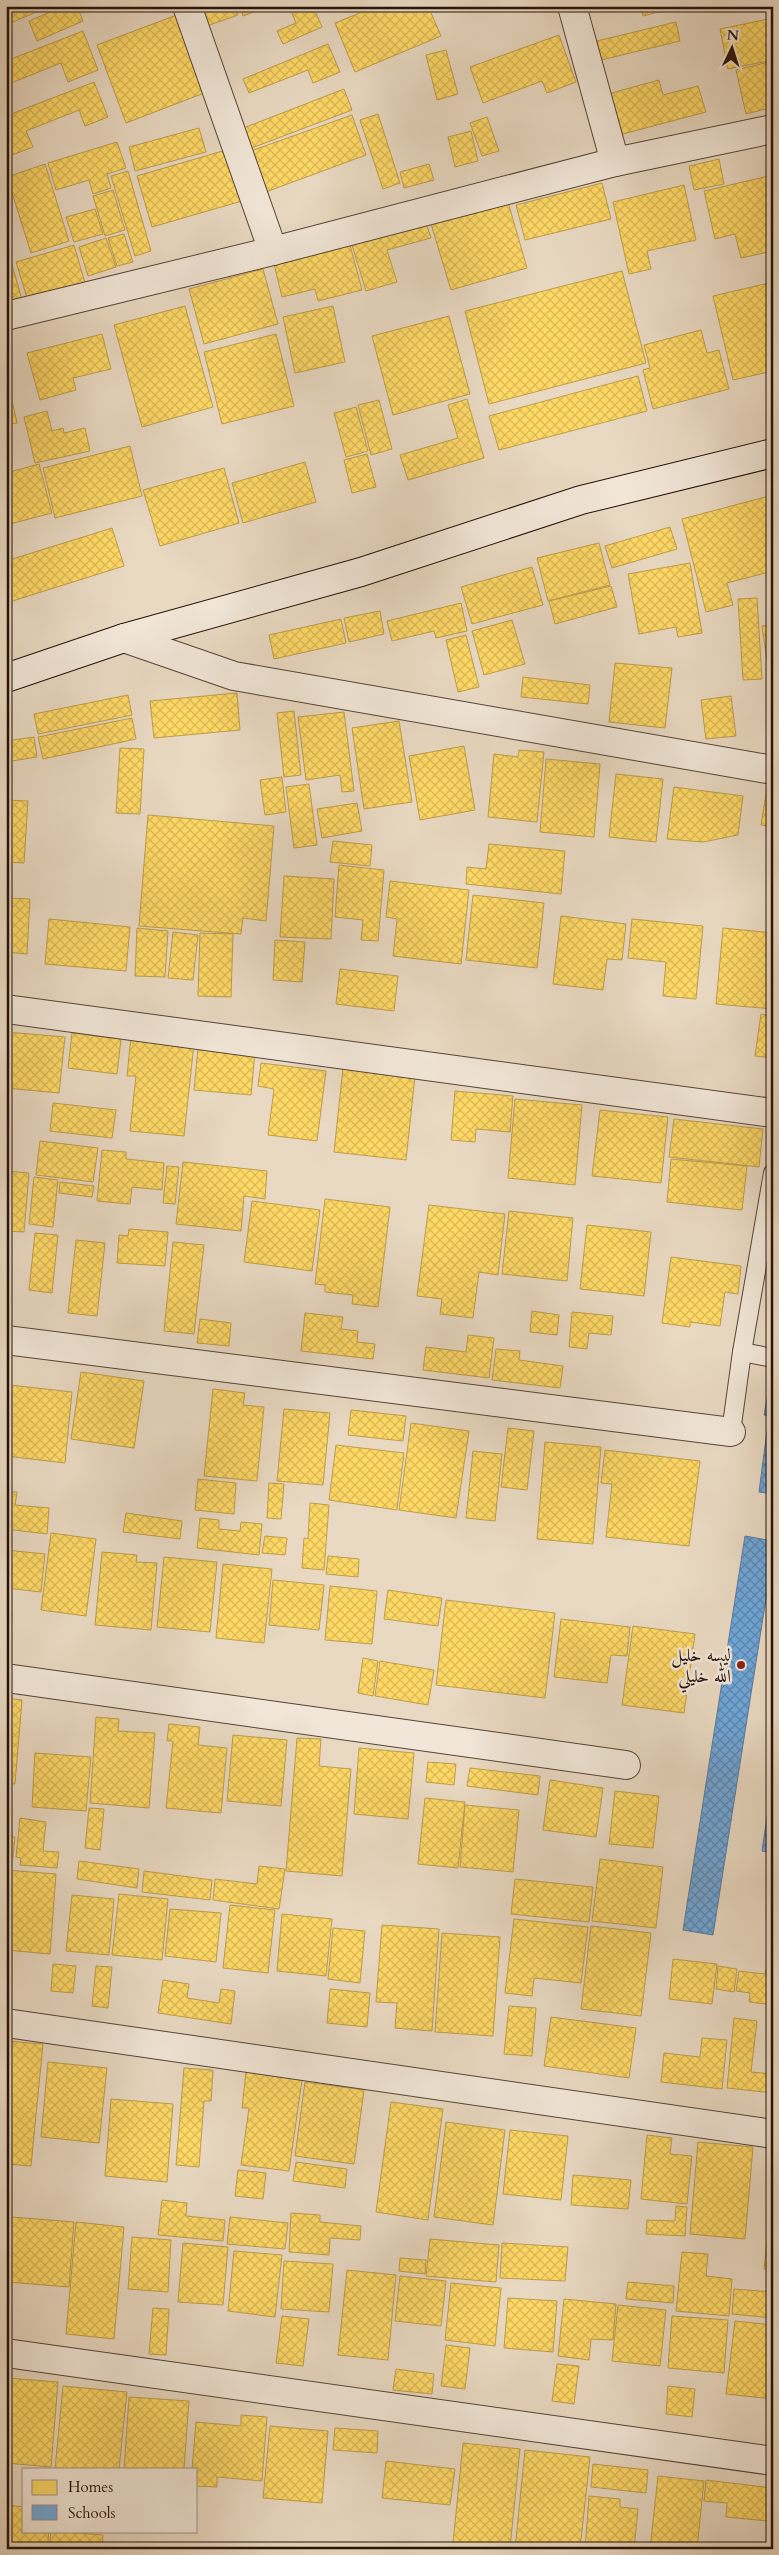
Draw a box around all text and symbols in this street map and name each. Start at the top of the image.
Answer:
north arrow [706,22,756,72]
text: N [726,26,740,45]
place label: ليسه خليل الله خليلي [671,1643,731,1693]
marker: ليسه خليل الله خليلي [735,1659,747,1671]
legend [22,2468,198,2532]
text: Homes [68,2477,113,2497]
text: Schools [68,2503,116,2523]

